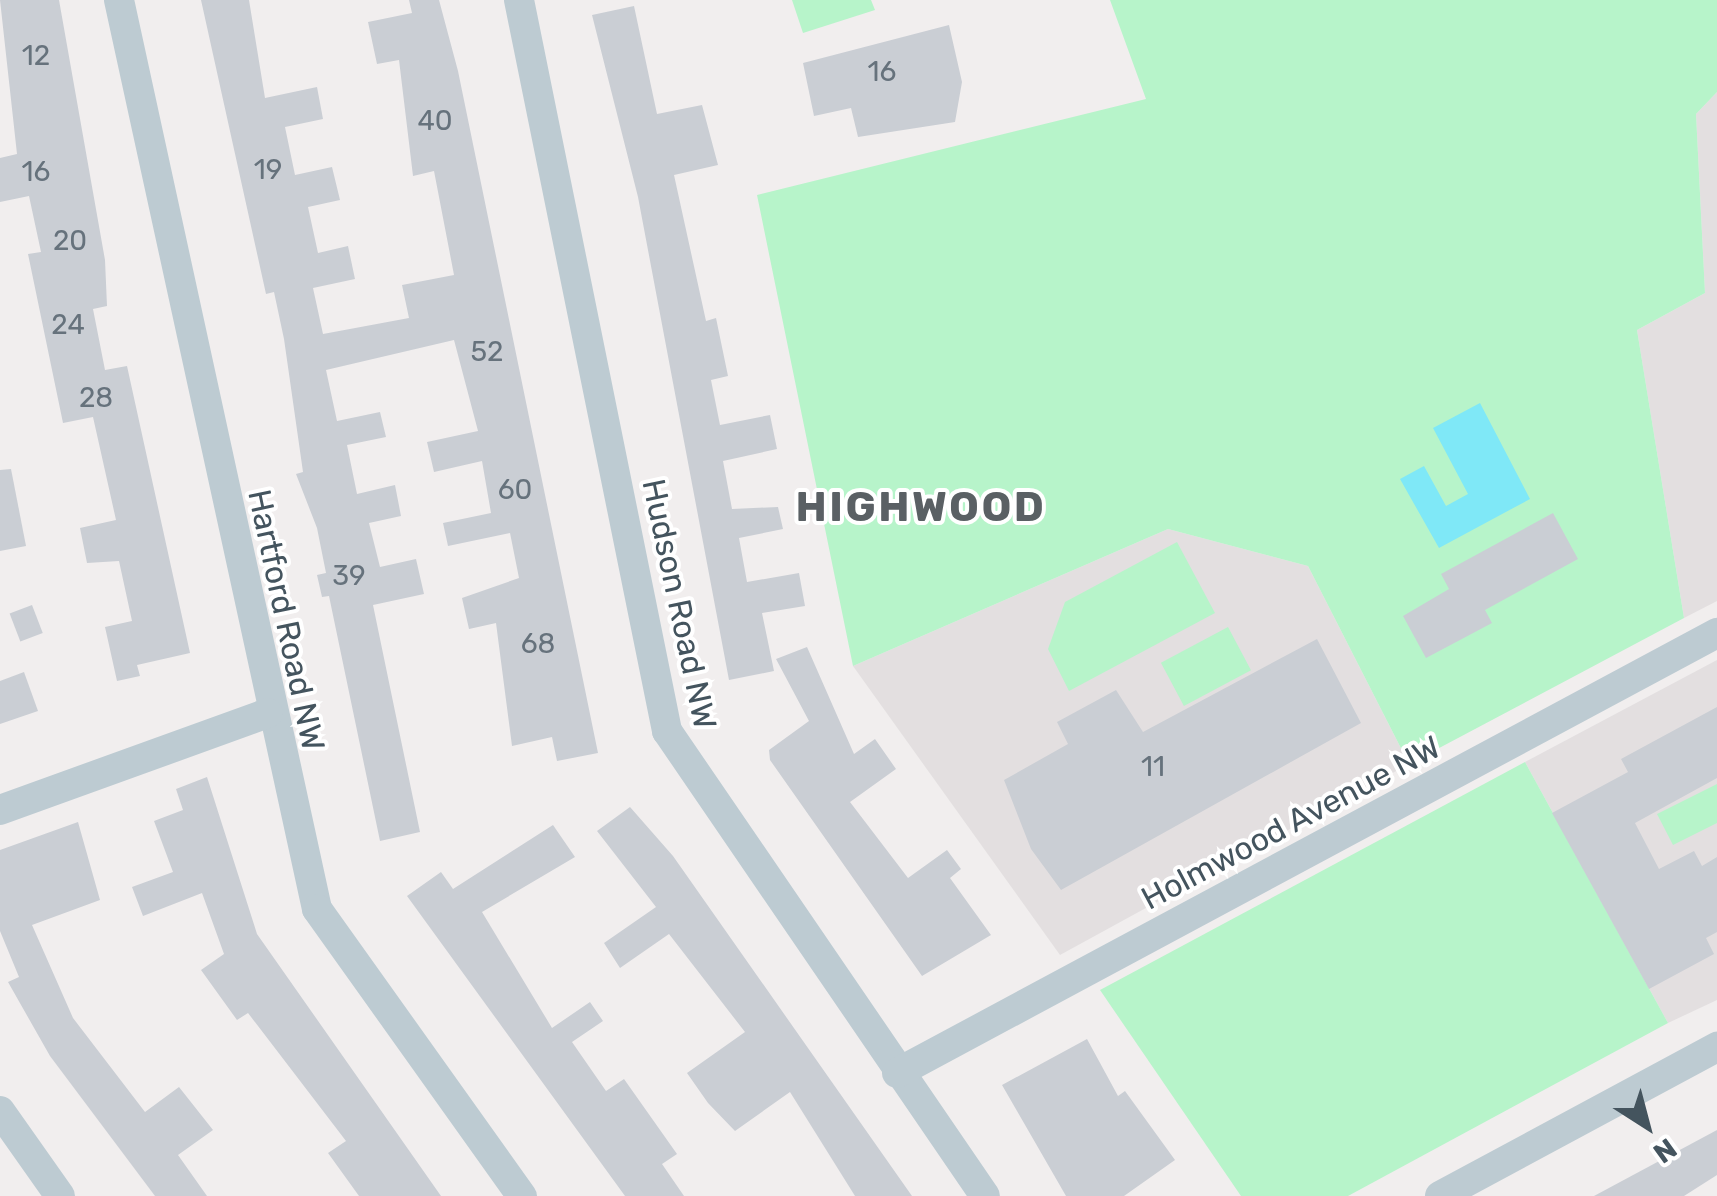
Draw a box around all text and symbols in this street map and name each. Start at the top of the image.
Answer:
house number: 12 [22,39,50,73]
house number: 16 [868,55,896,89]
house number: 40 [417,104,453,138]
house number: 19 [254,153,282,187]
house number: 16 [22,155,50,189]
house number: 20 [53,224,87,258]
house number: 24 [51,308,85,342]
house number: 52 [470,335,504,369]
house number: 28 [79,381,113,415]
house number: 60 [498,473,532,507]
street label: Hudson Road NW [634,475,724,733]
district label: HIGHWOOD [796,482,1046,532]
street label: Hartford Road NW [240,486,332,754]
house number: 39 [332,559,366,593]
house number: 68 [521,627,555,661]
street label: Holmwood Avenue NW [1135,728,1447,918]
house number: 11 [1141,750,1165,784]
north arrow [1597,1076,1697,1176]
text: N [1647,1131,1683,1170]

